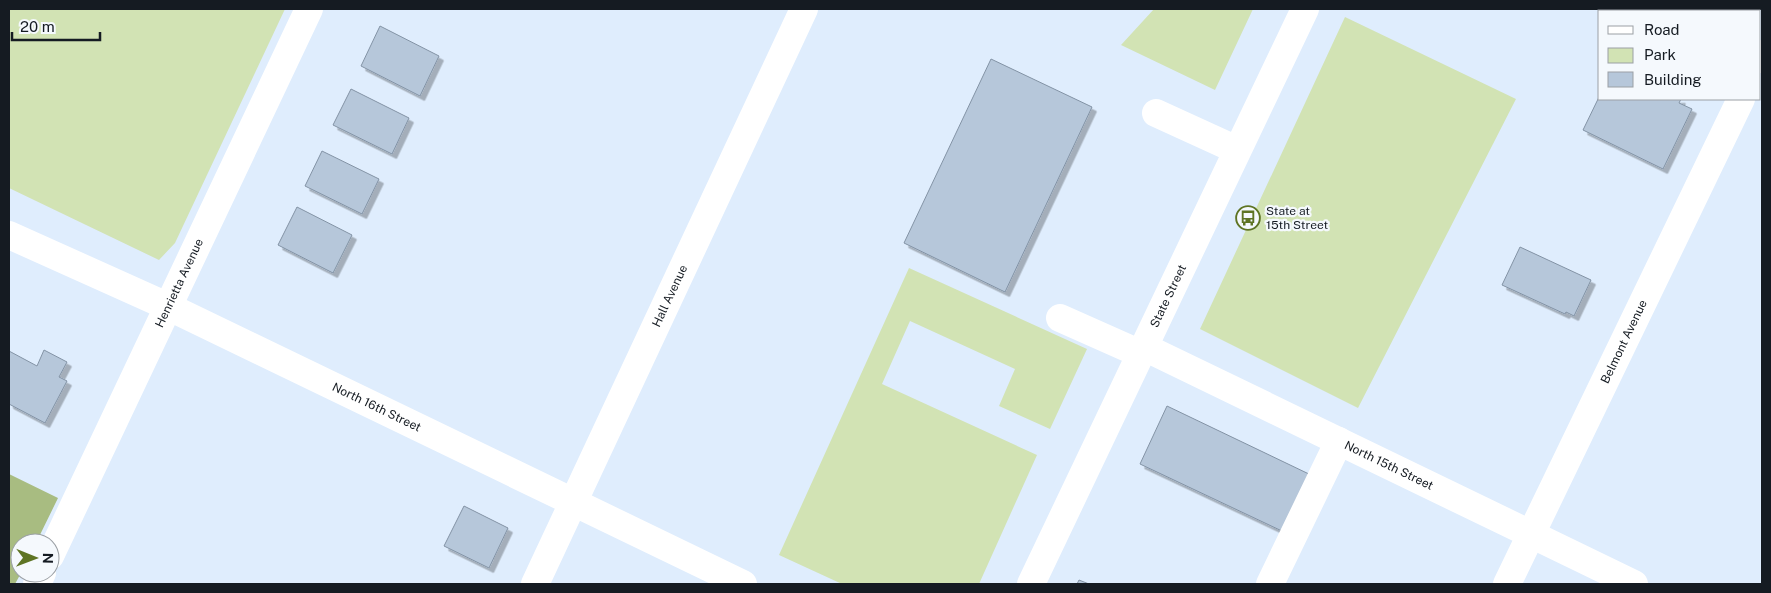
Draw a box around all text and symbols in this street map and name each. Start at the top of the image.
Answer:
scale bar [12,10,100,42]
legend [1598,10,1761,100]
text: 20 m [20,18,55,35]
text: Road [1644,21,1680,38]
text: Park [1644,46,1676,63]
text: Building [1644,71,1702,88]
place label: State at 15th Street [1266,204,1328,232]
bus stop icon: State at 15th Street [1235,205,1261,231]
street label: Henrietta Avenue [152,236,206,330]
street label: Hall Avenue [649,262,690,329]
street label: State Street [1147,262,1189,330]
street label: Belmont Avenue [1598,297,1650,386]
street label: North 16th Street [330,380,424,435]
street label: North 15th Street [1342,438,1436,493]
north arrow [10,533,60,583]
text: N [40,553,56,564]

